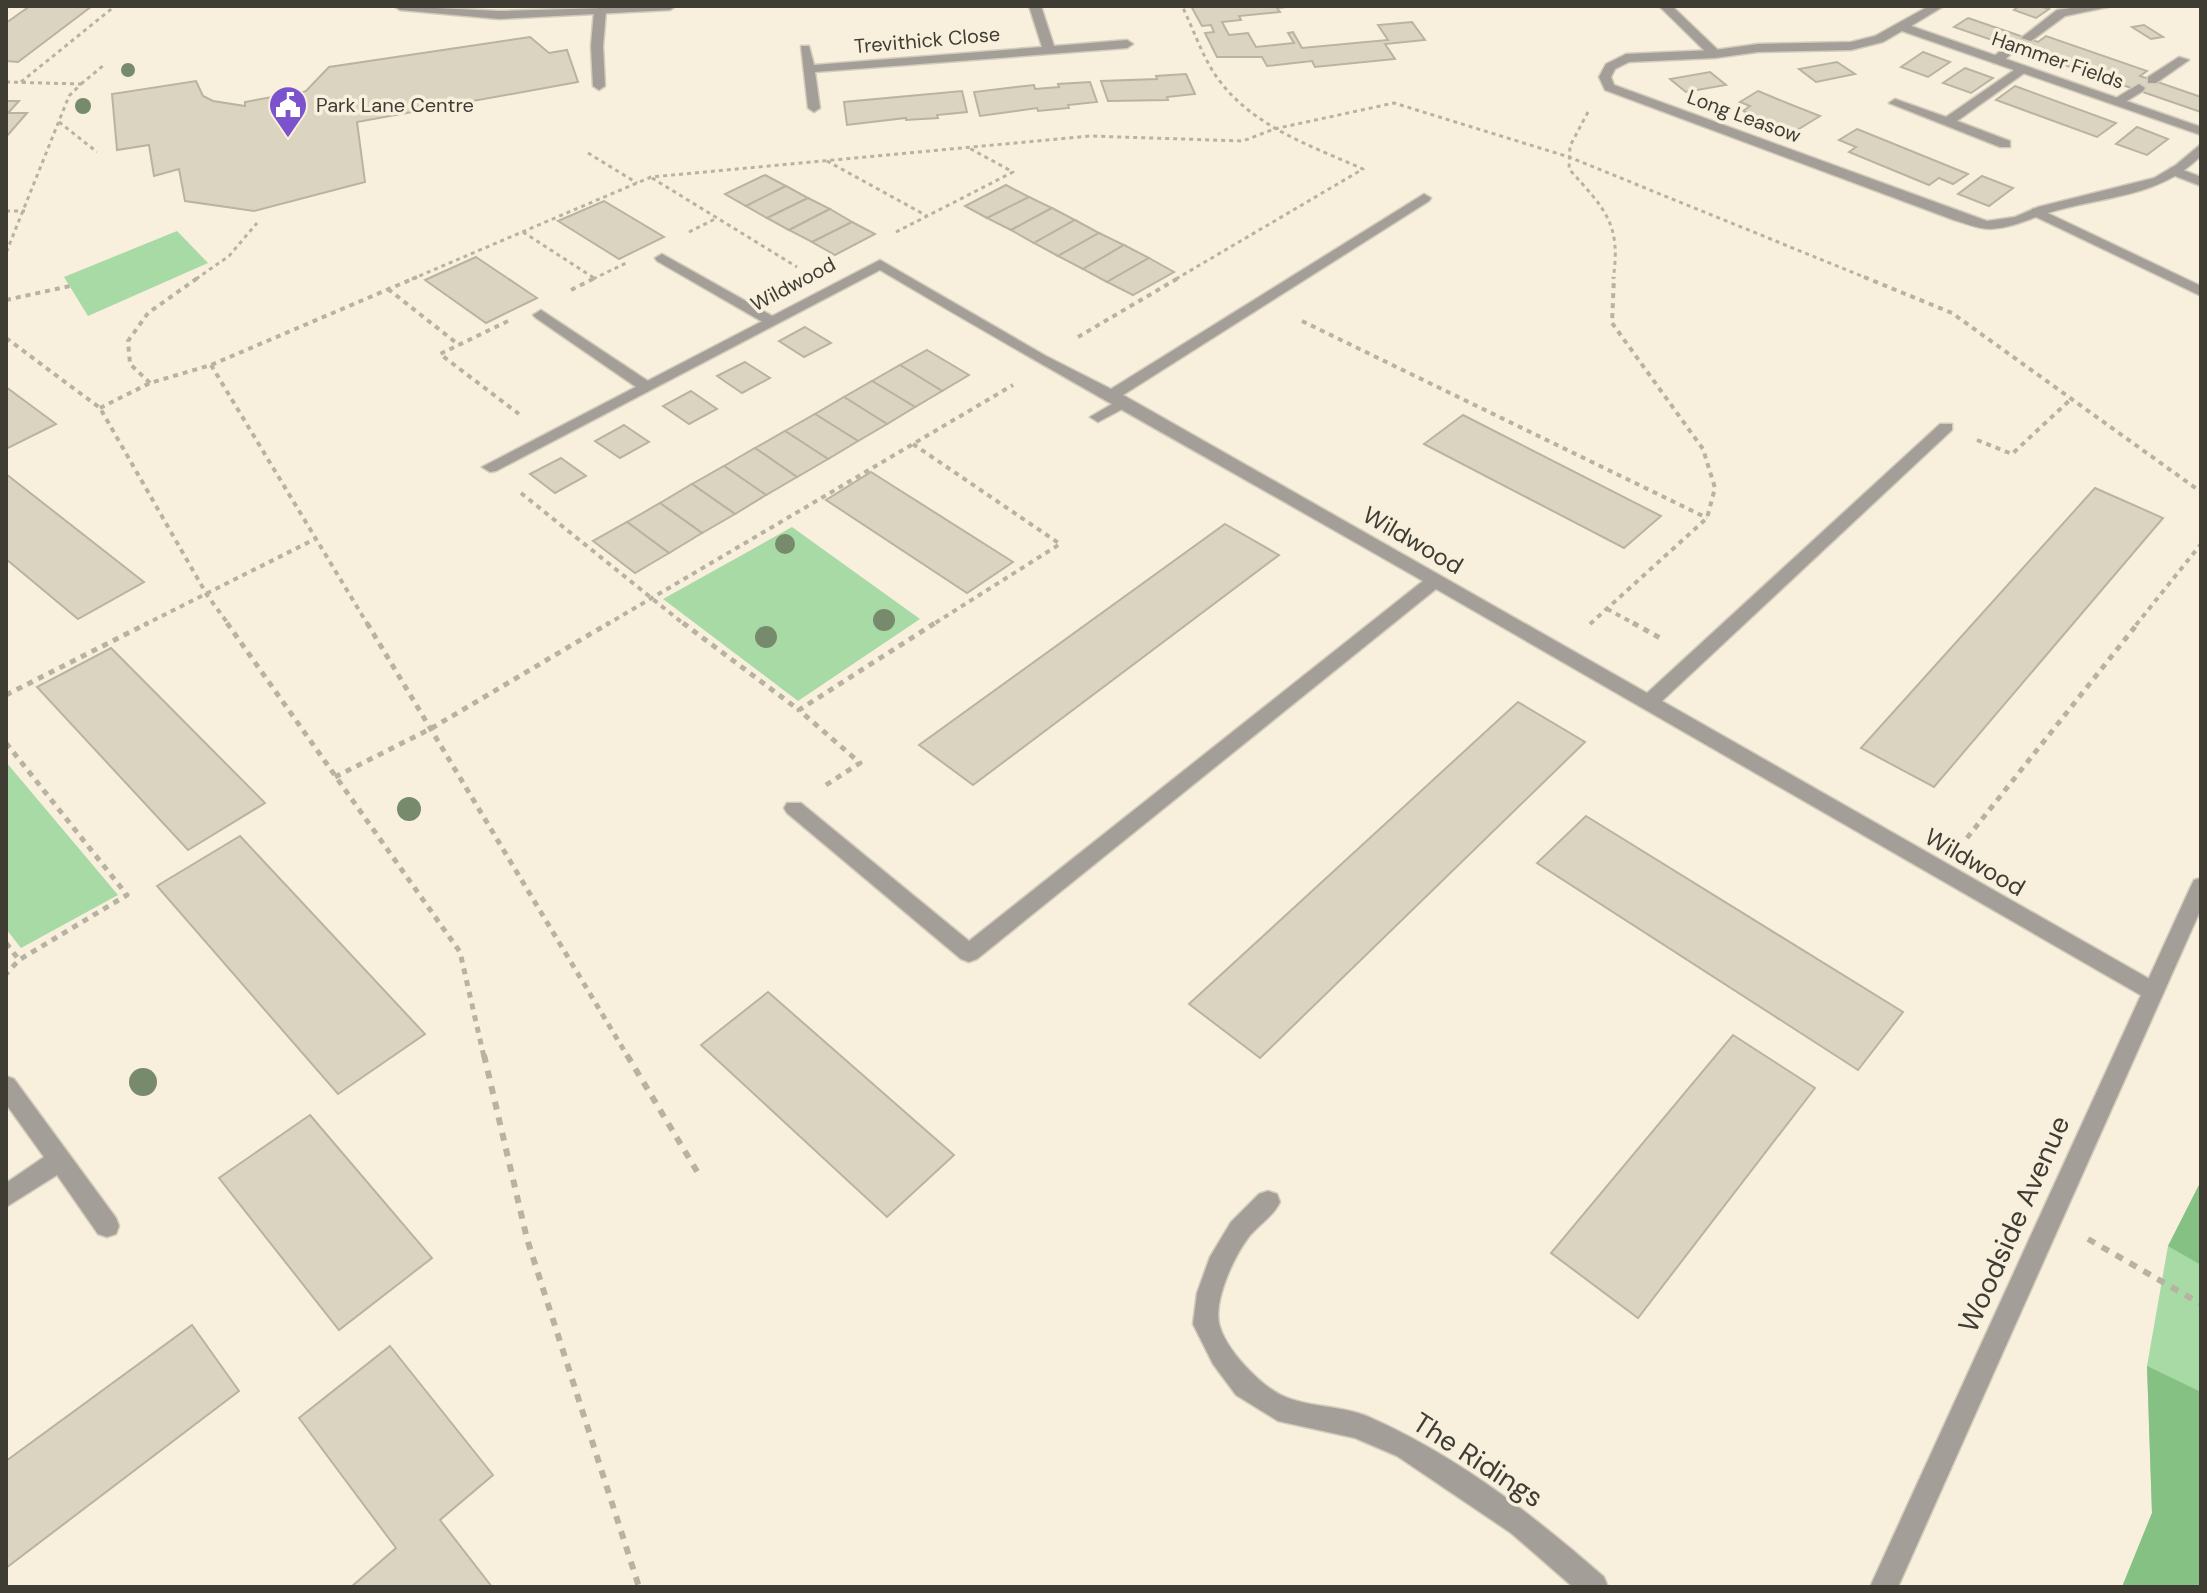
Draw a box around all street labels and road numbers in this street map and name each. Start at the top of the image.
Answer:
street label: Trevithick Close [853,21,1001,59]
street label: Hammer Fields [1988,25,2128,95]
street label: Long Leasow [1684,83,1804,149]
street label: Wildwood [746,251,840,317]
street label: Wildwood [1357,499,1469,581]
street label: Wildwood [1919,821,2031,903]
street label: Woodside Avenue [1950,1110,2078,1338]
street label: The Ridings [1406,1404,1550,1516]

